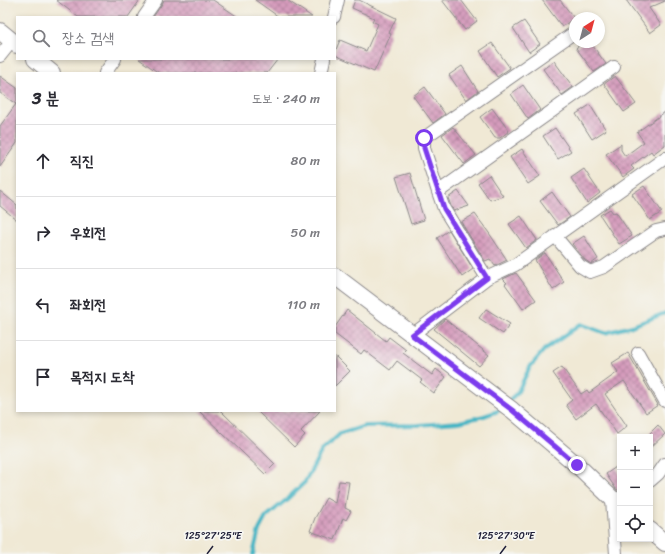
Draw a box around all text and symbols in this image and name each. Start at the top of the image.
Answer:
north arrow [569,12,605,48]
search box [16,16,336,60]
text: 장소 검색 [62,25,114,51]
icon: search [30,27,52,49]
text: 3 분 [32,83,59,113]
text: 도보 · 240 m [252,87,320,110]
route start [415,129,433,147]
text: 직진 [70,148,94,174]
text: 80 m [291,149,320,172]
icon: ahead [32,150,54,172]
text: 우회전 [70,220,106,246]
text: 50 m [290,221,320,244]
icon: right [32,222,54,244]
text: 좌회전 [70,292,106,318]
text: 110 m [287,293,320,316]
icon: left [32,294,54,316]
text: 목적지 도착 [70,364,134,390]
icon: arrive [32,366,54,388]
map controls [617,434,653,542]
button: + [617,434,653,470]
route end [568,456,586,474]
button: − [617,470,653,506]
button: locate [617,506,653,542]
text: 125°27'25"E [184,527,243,545]
text: 125°27'30"E [477,527,536,545]

